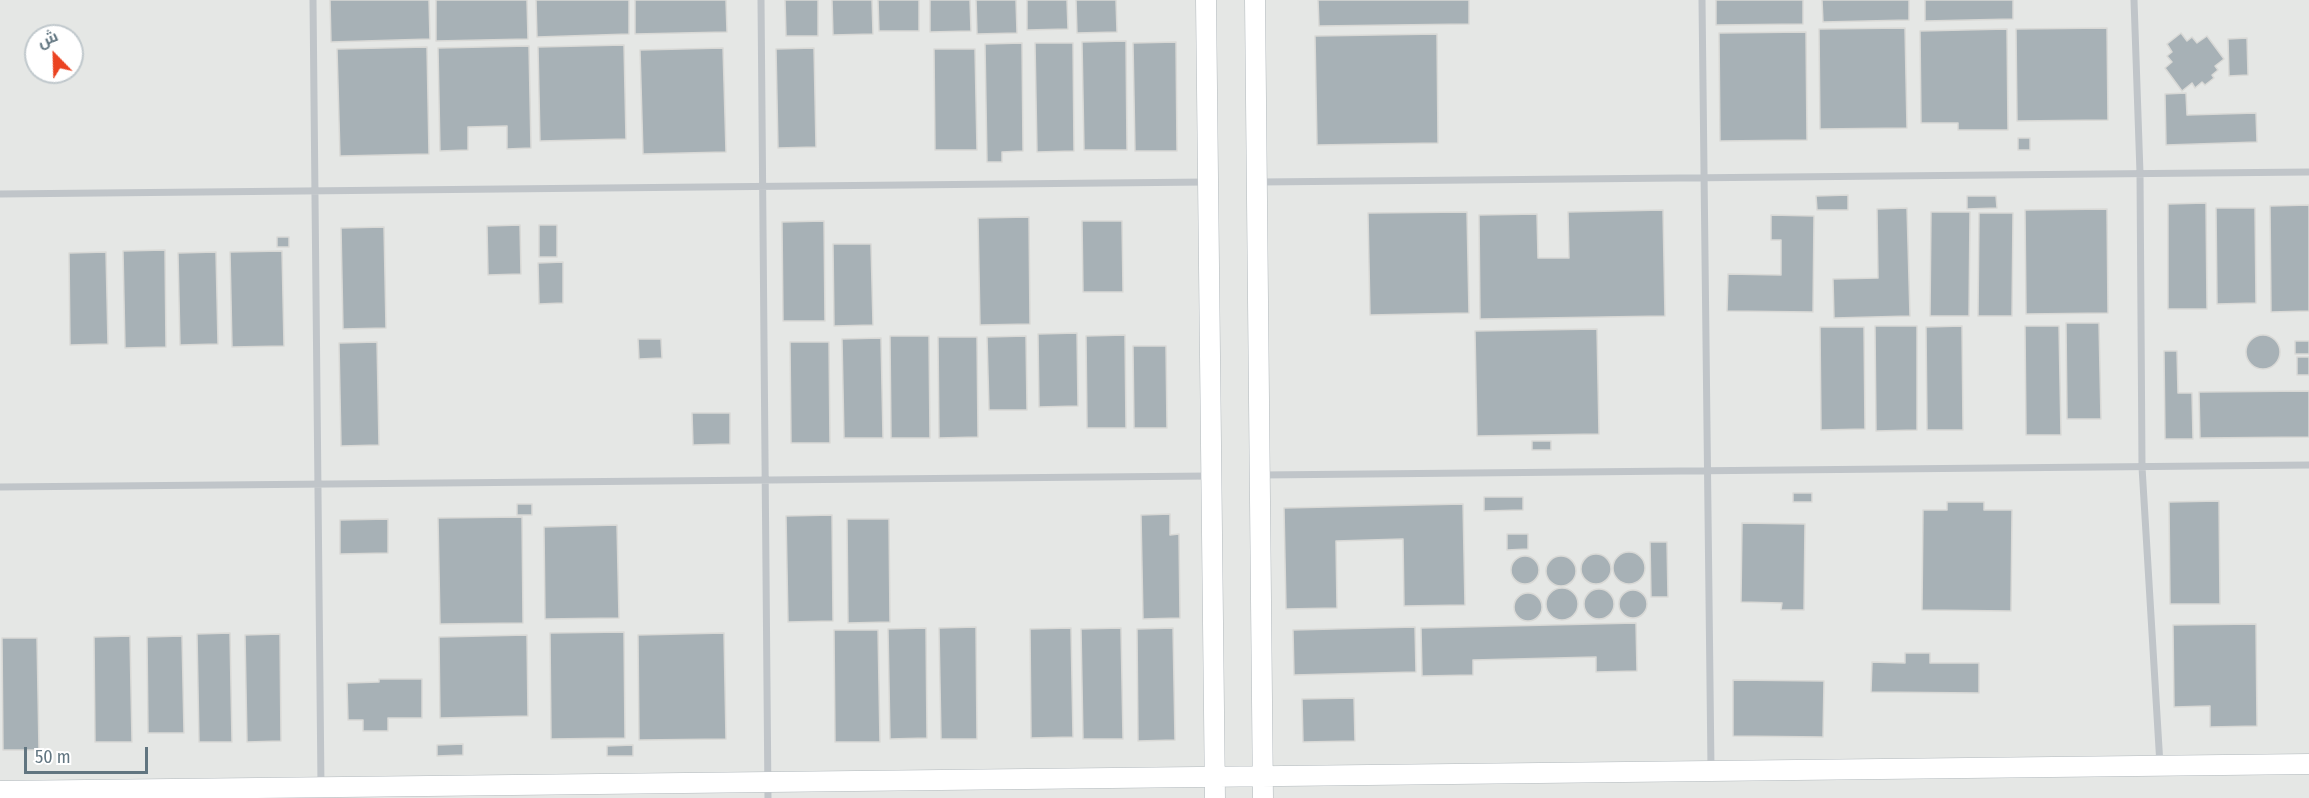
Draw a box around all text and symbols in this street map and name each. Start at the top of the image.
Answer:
north arrow [24,24,84,84]
text: ش [34,26,61,52]
scale bar [27,735,152,773]
text: 50 m [35,746,71,768]

